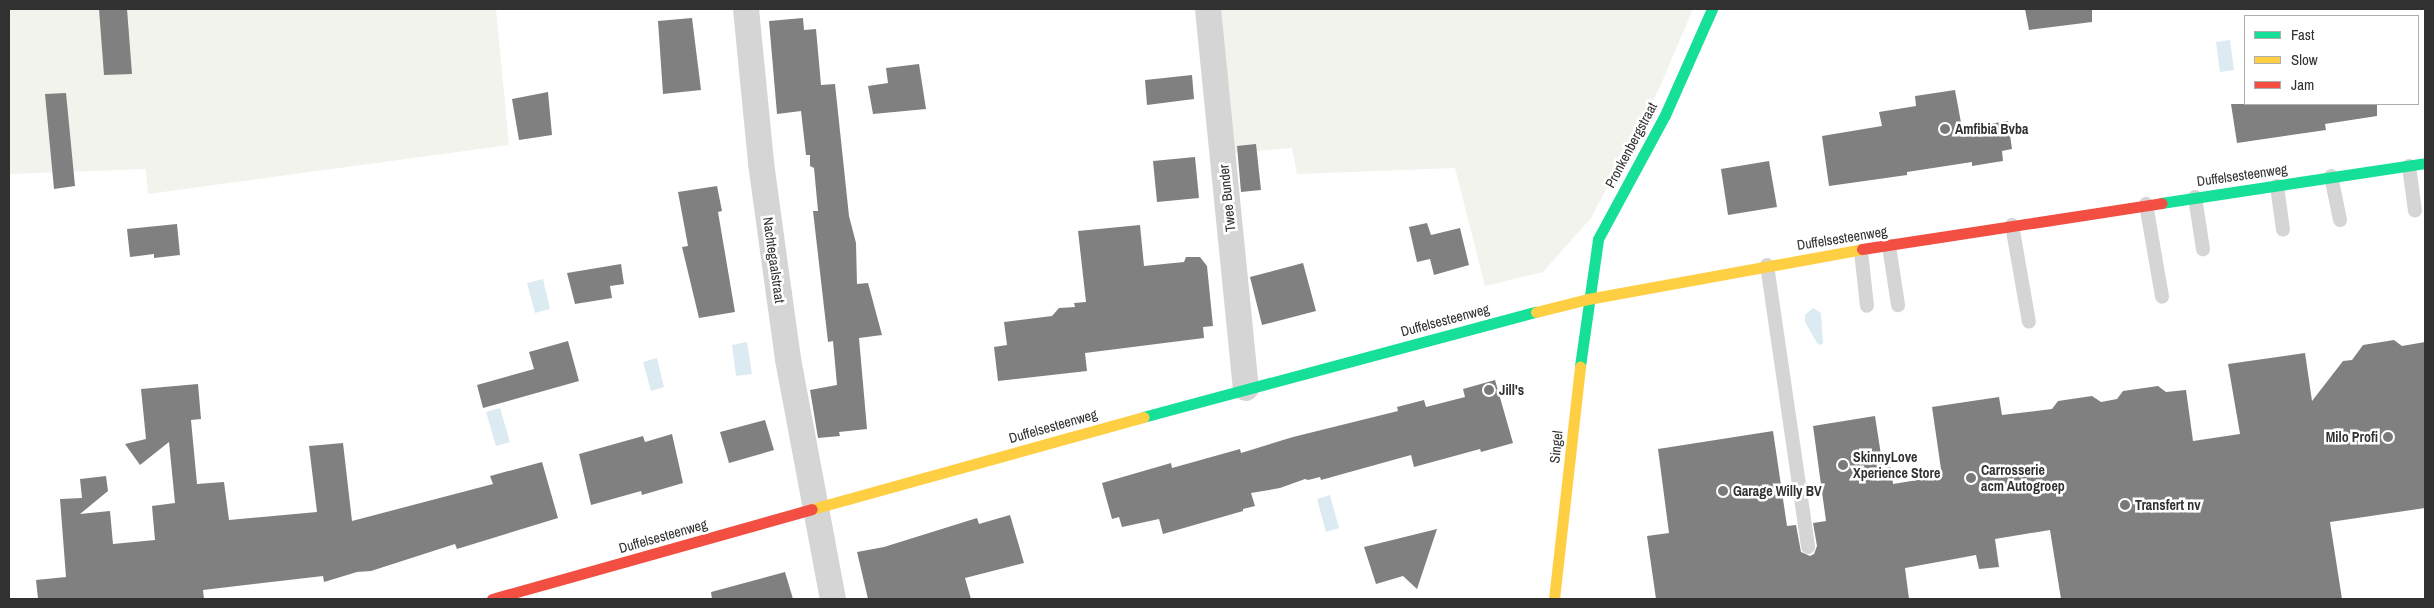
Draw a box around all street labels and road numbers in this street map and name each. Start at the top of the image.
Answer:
street label: Pronkenbergstraat [1601,99,1661,191]
street label: Duffelsesteenweg [2196,160,2288,190]
street label: Twee Bunder [1215,163,1239,233]
street label: Nachtegaalstraat [760,216,788,304]
street label: Duffelsesteenweg [1796,223,1888,253]
street label: Duffelsesteenweg [1399,300,1491,340]
street label: Duffelsesteenweg [1007,405,1099,447]
street label: Singel [1546,430,1566,464]
street label: Duffelsesteenweg [617,515,709,557]

